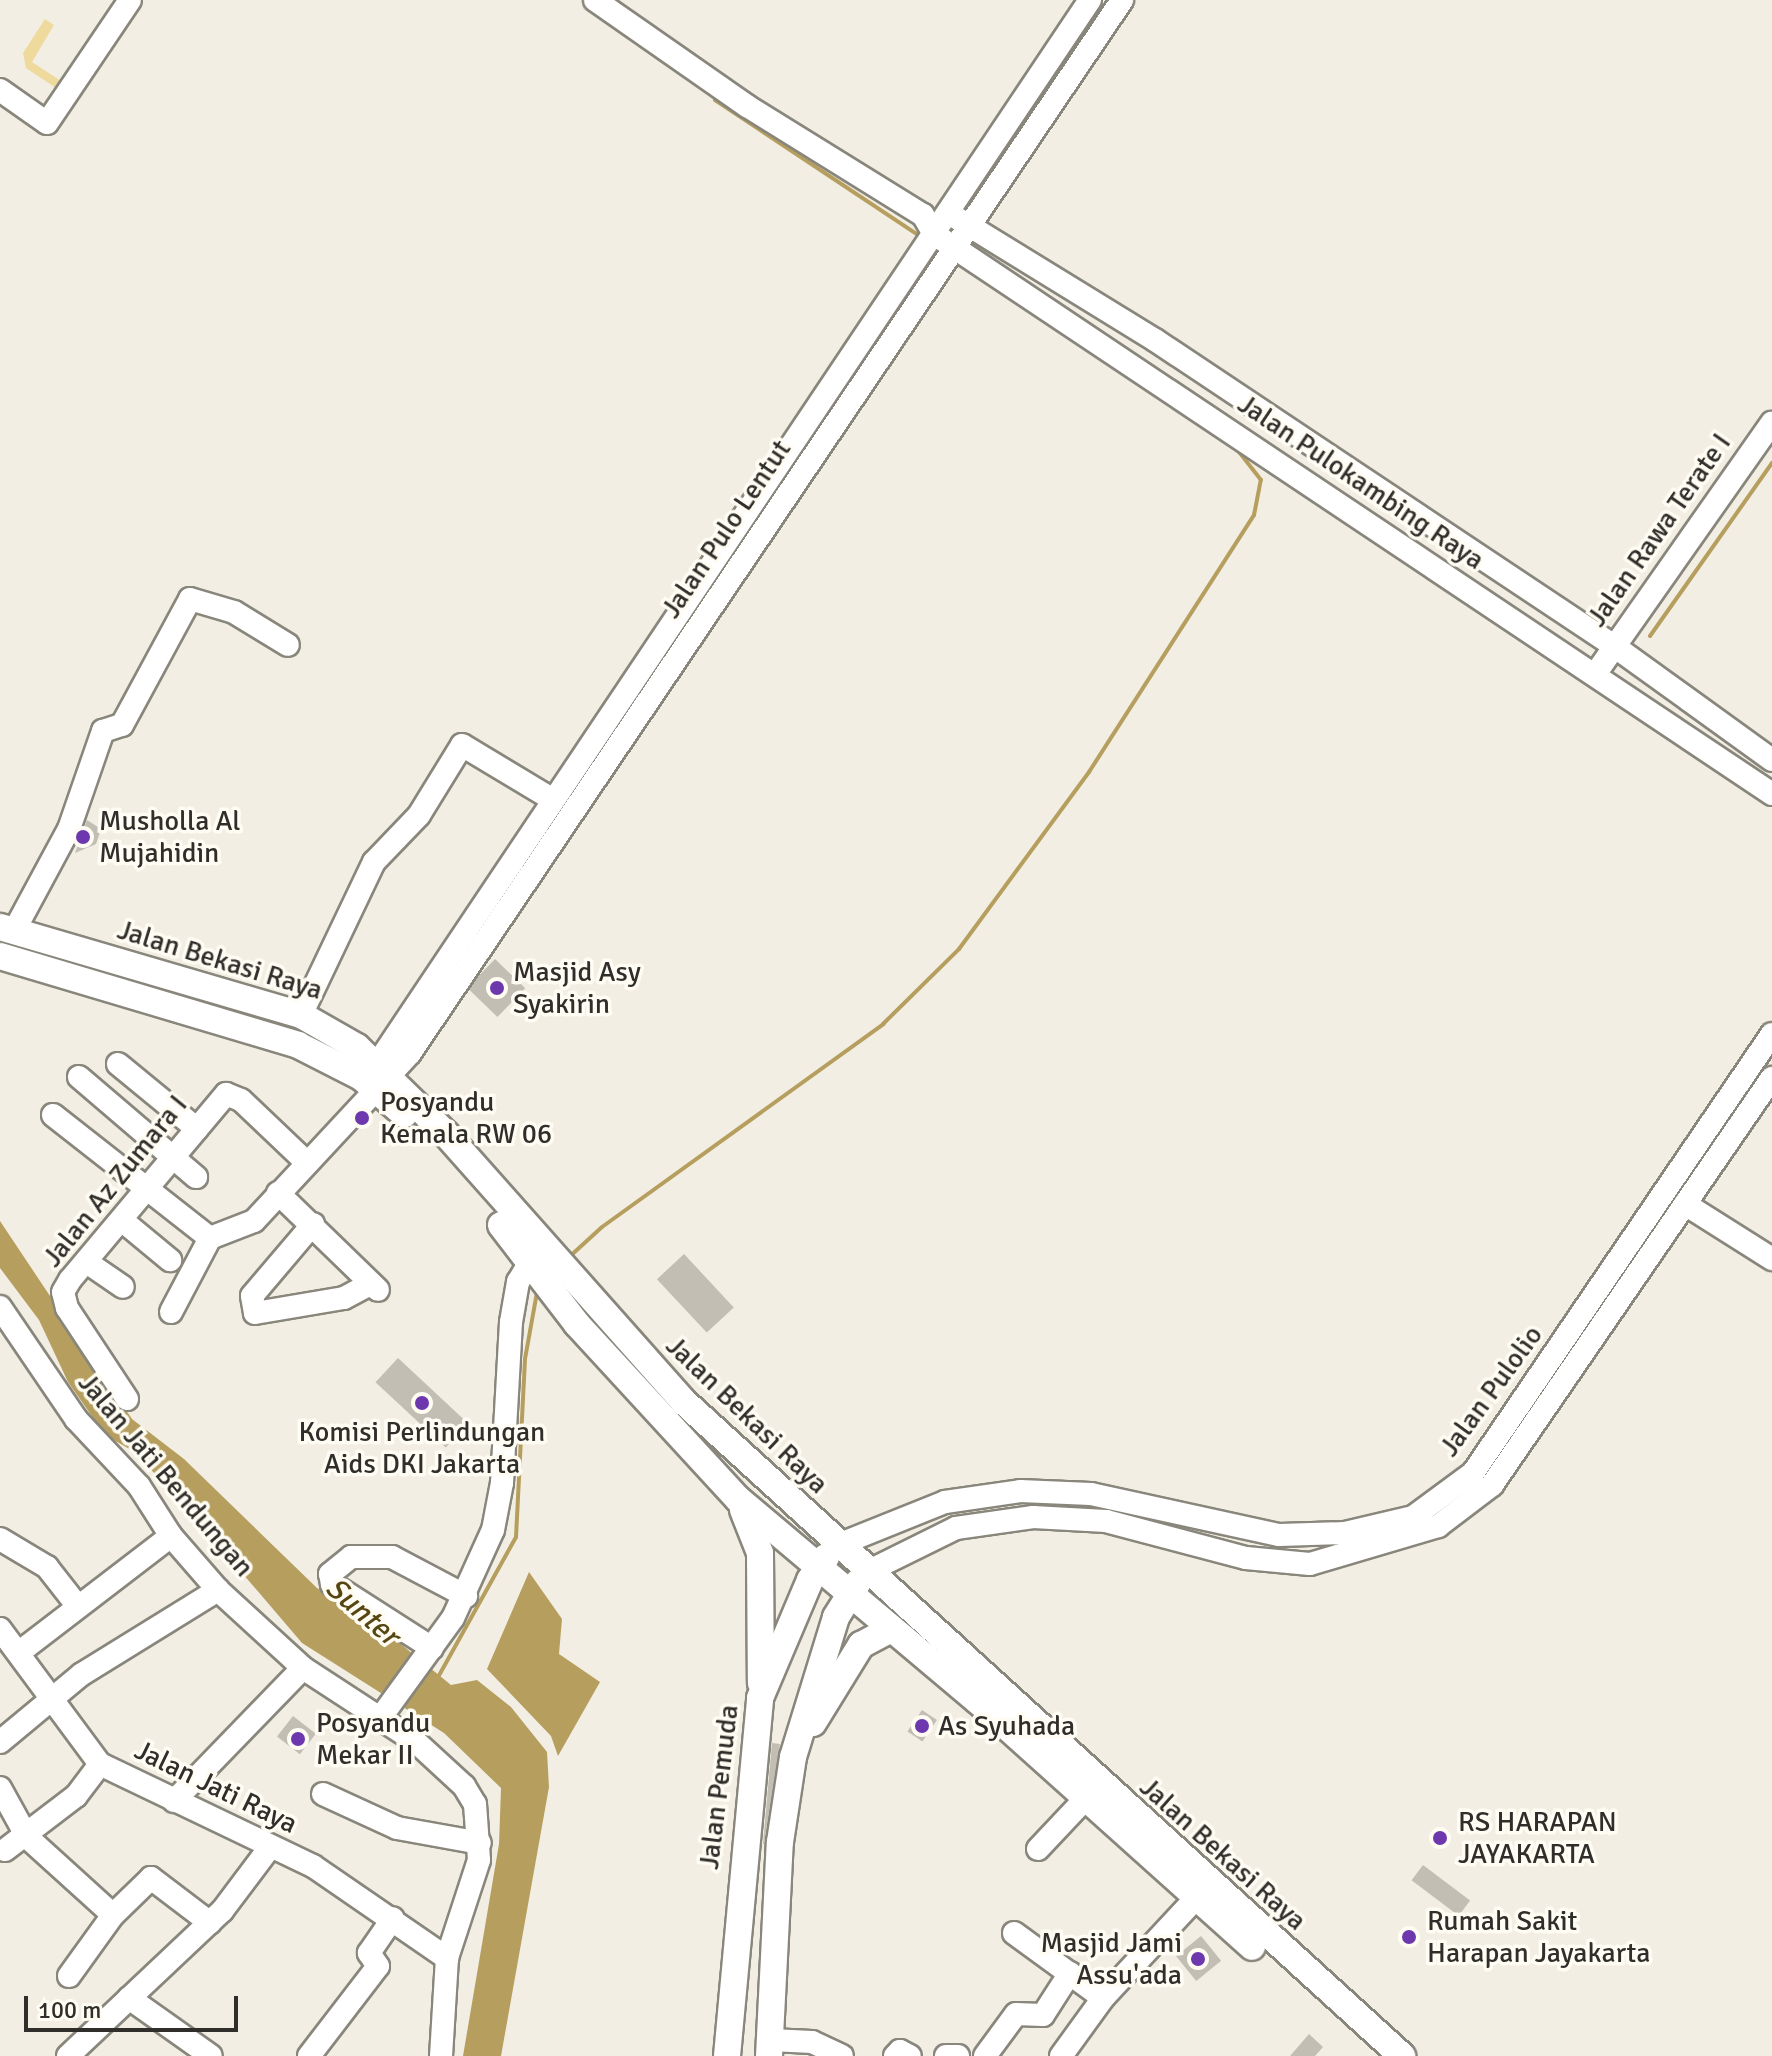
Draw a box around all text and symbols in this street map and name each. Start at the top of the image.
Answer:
street label: Jalan Pulokambing Raya [1231,387,1491,577]
street label: Jalan Rawa Terate I [1580,427,1738,633]
street label: Jalan Pulo Lentut [654,434,798,624]
place label: Musholla Al Mujahidin [99,804,241,870]
marker: Musholla Al Mujahidin [74,828,92,846]
street label: Jalan Bekasi Raya [113,913,327,1007]
place label: Masjid Asy Syakirin [513,955,641,1021]
marker: Masjid Asy Syakirin [488,979,506,997]
place label: Posyandu Kemala RW 06 [380,1085,552,1151]
street label: Jalan Az Zumara I [35,1088,195,1274]
marker: Posyandu Kemala RW 06 [351,1107,373,1129]
street label: Jalan Pulolio [1432,1319,1550,1463]
street label: Jalan Bekasi Raya [659,1329,835,1501]
street label: Jalan Jati Bendungan [71,1366,261,1584]
marker: Komisi Perlindungan Aids DKI Jakarta [413,1394,431,1412]
place label: Komisi Perlindungan Aids DKI Jakarta [299,1415,545,1481]
water label: Sunter [318,1570,406,1654]
street label: Jalan Pemuda [692,1703,746,1871]
place label: Posyandu Mekar II [316,1706,430,1772]
place label: As Syuhada [938,1709,1075,1743]
marker: As Syuhada [913,1717,931,1735]
marker: Posyandu Mekar II [287,1728,309,1750]
street label: Jalan Jati Raya [129,1733,303,1841]
street label: Jalan Bekasi Raya [1133,1770,1313,1938]
place label: RS HARAPAN JAYAKARTA [1458,1805,1617,1871]
marker: RS HARAPAN JAYAKARTA [1429,1827,1451,1849]
place label: Rumah Sakit Harapan Jayakarta [1427,1904,1651,1970]
place label: Masjid Jami Assu'ada [1041,1926,1182,1992]
marker: Rumah Sakit Harapan Jayakarta [1398,1926,1420,1948]
marker: Masjid Jami Assu'ada [1189,1950,1207,1968]
scale bar [28,1980,242,2030]
text: 100 m [38,1995,101,2025]

